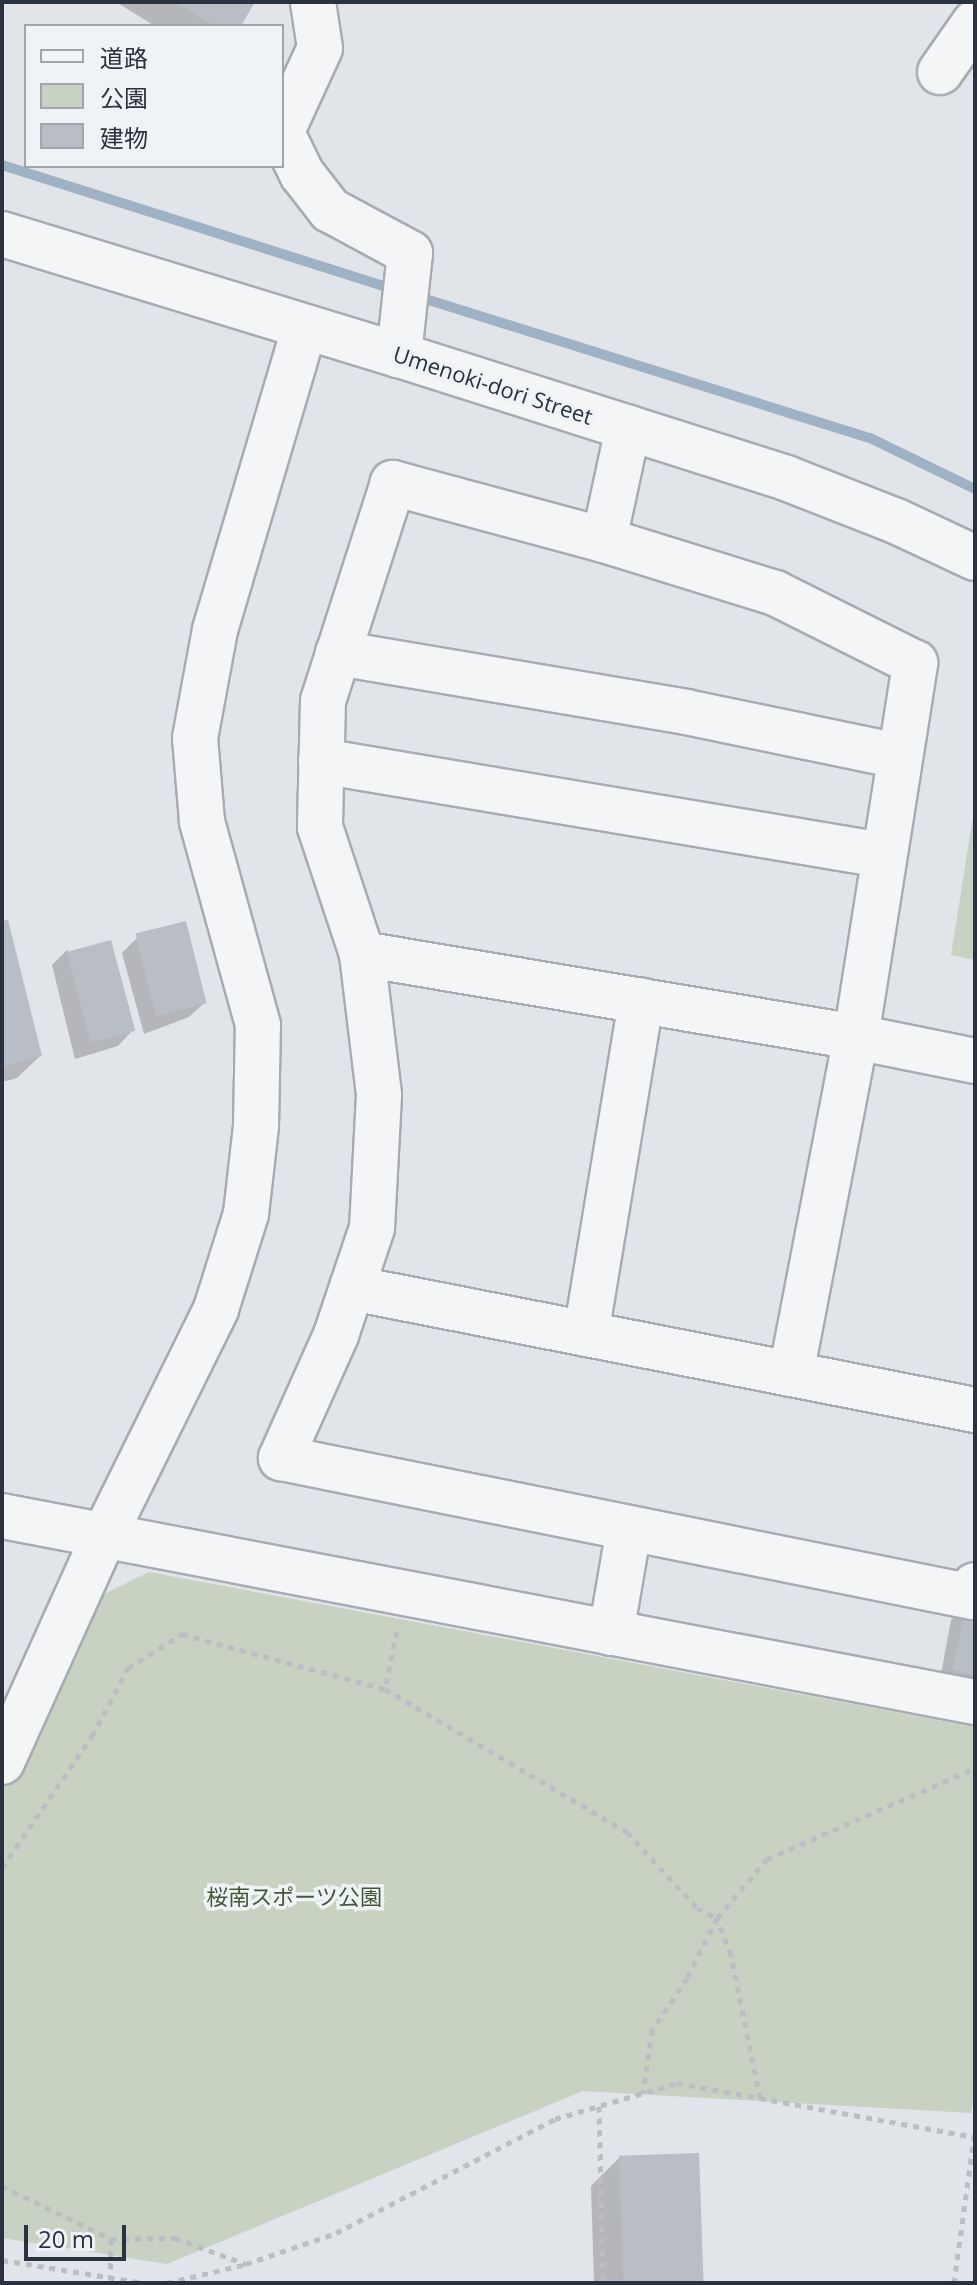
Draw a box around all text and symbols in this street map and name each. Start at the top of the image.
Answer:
legend [24,24,284,168]
text: 道路 [100,41,148,74]
text: 公園 [100,81,148,114]
text: 建物 [100,121,148,154]
street label: Umenoki-dori Street [390,340,596,430]
park label: 桜南スポーツ公園 [206,1884,382,1910]
scale bar [28,2209,130,2259]
text: 20 m [38,2222,94,2255]

